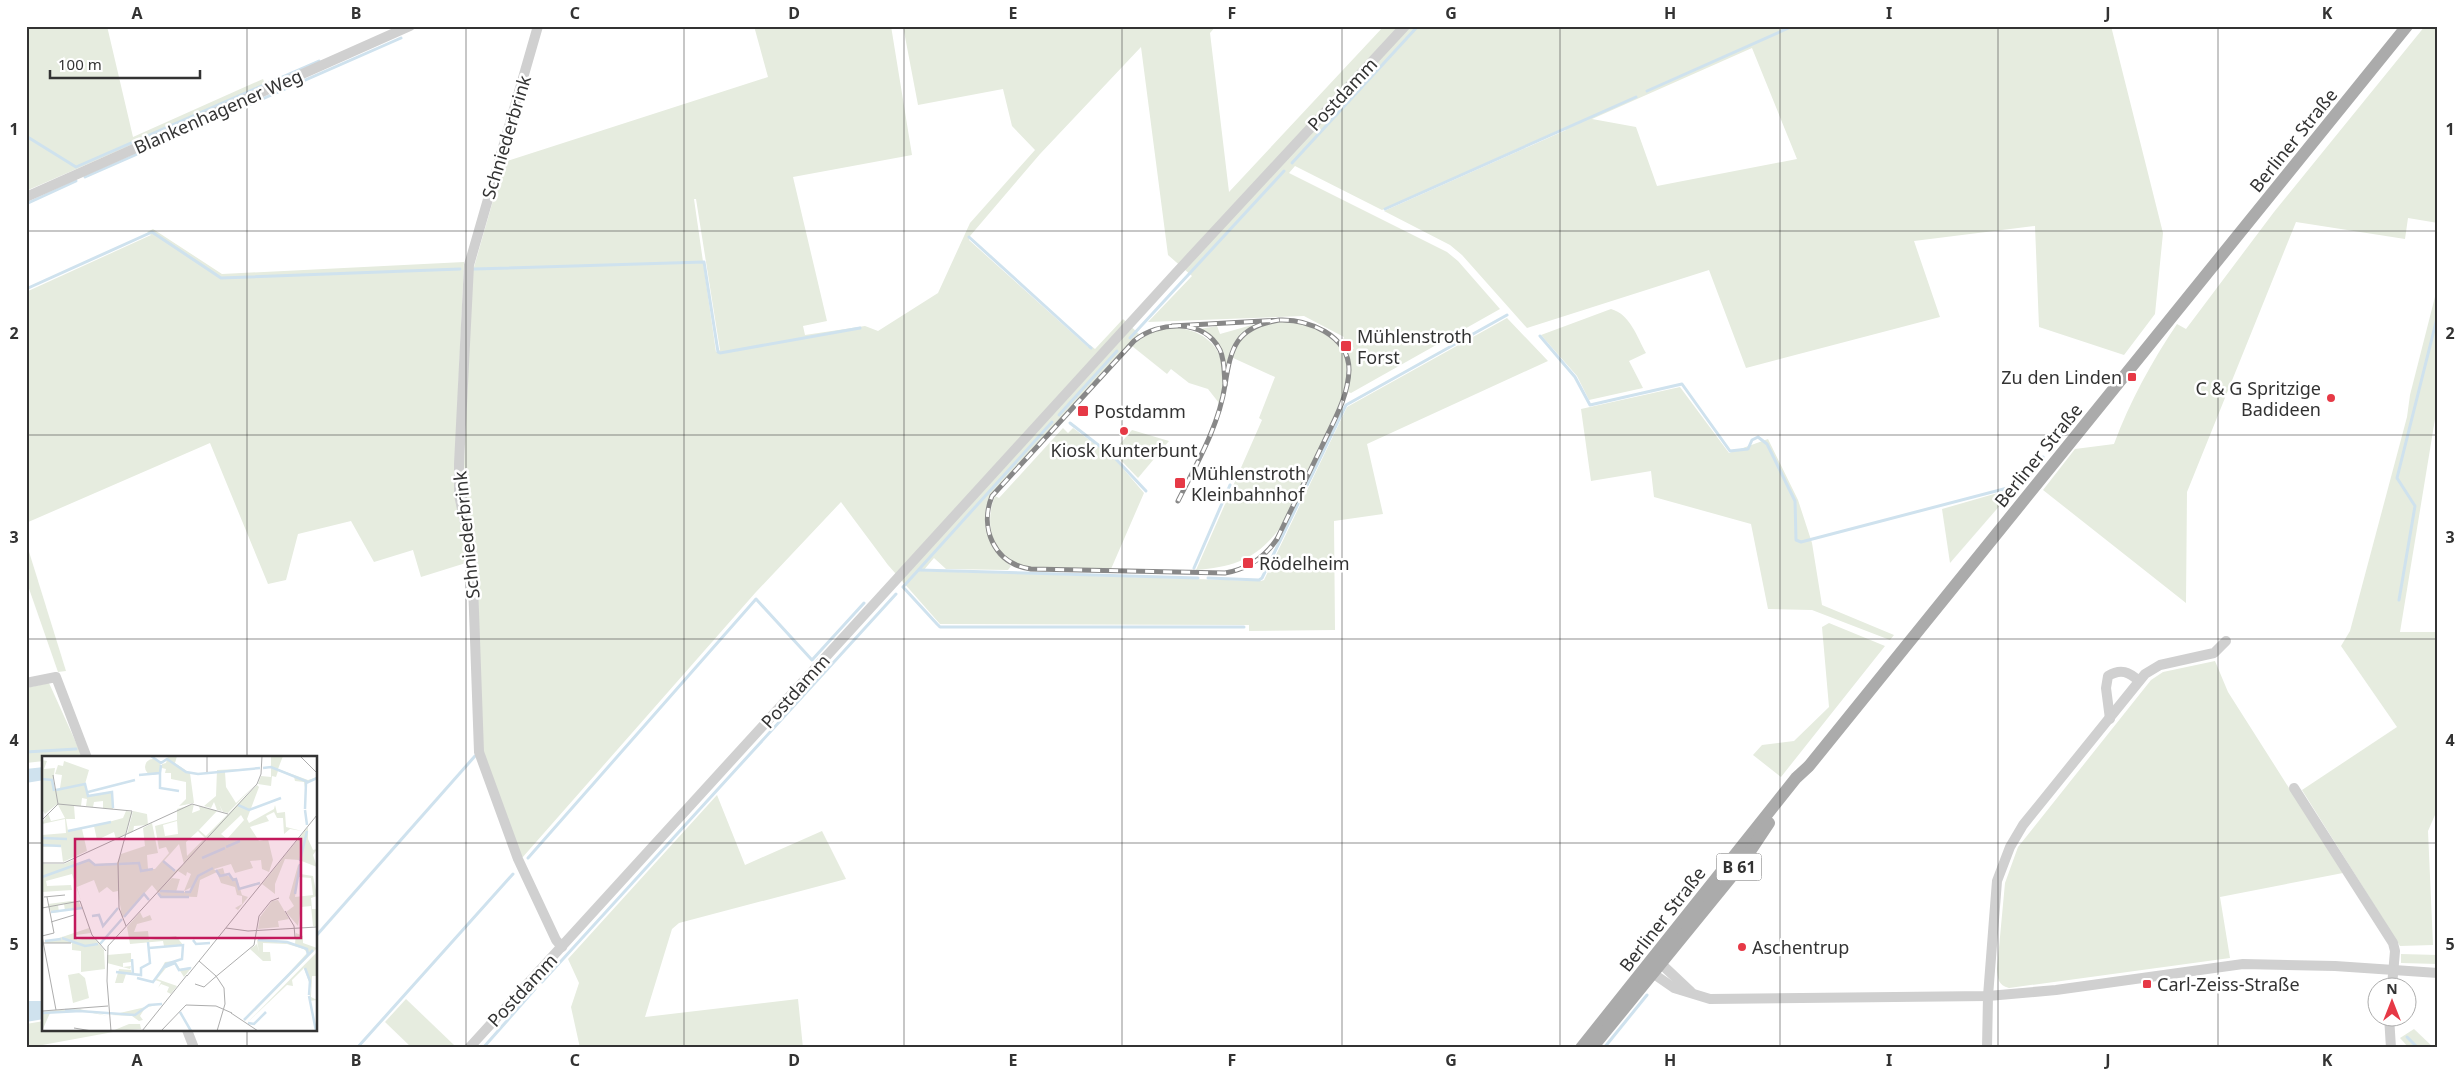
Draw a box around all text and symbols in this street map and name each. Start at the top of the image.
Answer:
text: A [131,2,143,24]
text: B [351,2,361,24]
text: C [570,2,580,24]
text: D [788,2,800,24]
text: E [1009,2,1018,24]
text: F [1228,2,1236,24]
text: G [1445,2,1457,24]
text: H [1664,2,1676,24]
text: I [1886,2,1892,24]
text: J [2103,2,2111,24]
text: K [2322,2,2333,24]
scale bar [50,48,200,80]
street label: Postdamm [1302,52,1382,136]
text: 100 m [58,54,102,74]
street label: Blankenhagener Weg [130,63,306,159]
street label: Schniederbrink [476,72,536,202]
street label: Berliner Straße [2244,83,2342,197]
text: 1 [9,118,19,140]
text: 1 [2445,118,2455,140]
text: 2 [9,322,19,344]
text: 2 [2445,322,2455,344]
place label: Mühlenstroth Forst [1357,324,1472,369]
marker: Mühlenstroth Forst [1339,339,1353,353]
place label: Zu den Linden [2001,365,2122,389]
marker: Zu den Linden [2126,371,2138,383]
place label: C & G Spritzige Badideen [2195,376,2321,421]
marker: C & G Spritzige Badideen [2325,392,2337,404]
street label: Berliner Straße [1989,398,2087,512]
place label: Postdamm [1094,399,1186,423]
marker: Postdamm [1076,404,1090,418]
marker: Kiosk Kunterbunt [1118,425,1130,437]
place label: Kiosk Kunterbunt [1051,438,1198,462]
place label: Mühlenstroth Kleinbahnhof [1191,461,1306,506]
street label: Schniederbrink [447,470,485,600]
marker: Mühlenstroth Kleinbahnhof [1173,476,1187,490]
text: 3 [9,526,19,548]
text: 3 [2445,526,2455,548]
place label: Rödelheim [1259,551,1350,575]
marker: Rödelheim [1241,556,1255,570]
street label: Postdamm [755,649,835,733]
text: 4 [9,729,19,751]
text: 4 [2445,729,2455,751]
inset map [42,756,318,1032]
road number: B 61 [1716,854,1762,880]
street label: Berliner Straße [1613,862,1711,976]
text: 5 [9,933,19,955]
text: 5 [2445,933,2455,955]
place label: Aschentrup [1752,935,1849,959]
marker: Aschentrup [1736,941,1748,953]
street label: Postdamm [482,948,562,1032]
place label: Carl-Zeiss-Straße [2157,972,2300,996]
north arrow [2366,976,2416,1026]
marker: Carl-Zeiss-Straße [2141,978,2153,990]
text: N [2386,979,2398,998]
text: A [131,1049,143,1071]
text: B [351,1049,361,1071]
text: C [570,1049,580,1071]
text: D [788,1049,800,1071]
text: E [1009,1049,1018,1071]
text: F [1228,1049,1236,1071]
text: G [1445,1049,1457,1071]
text: H [1664,1049,1676,1071]
text: I [1886,1049,1892,1071]
text: J [2103,1049,2111,1071]
text: K [2322,1049,2333,1071]

